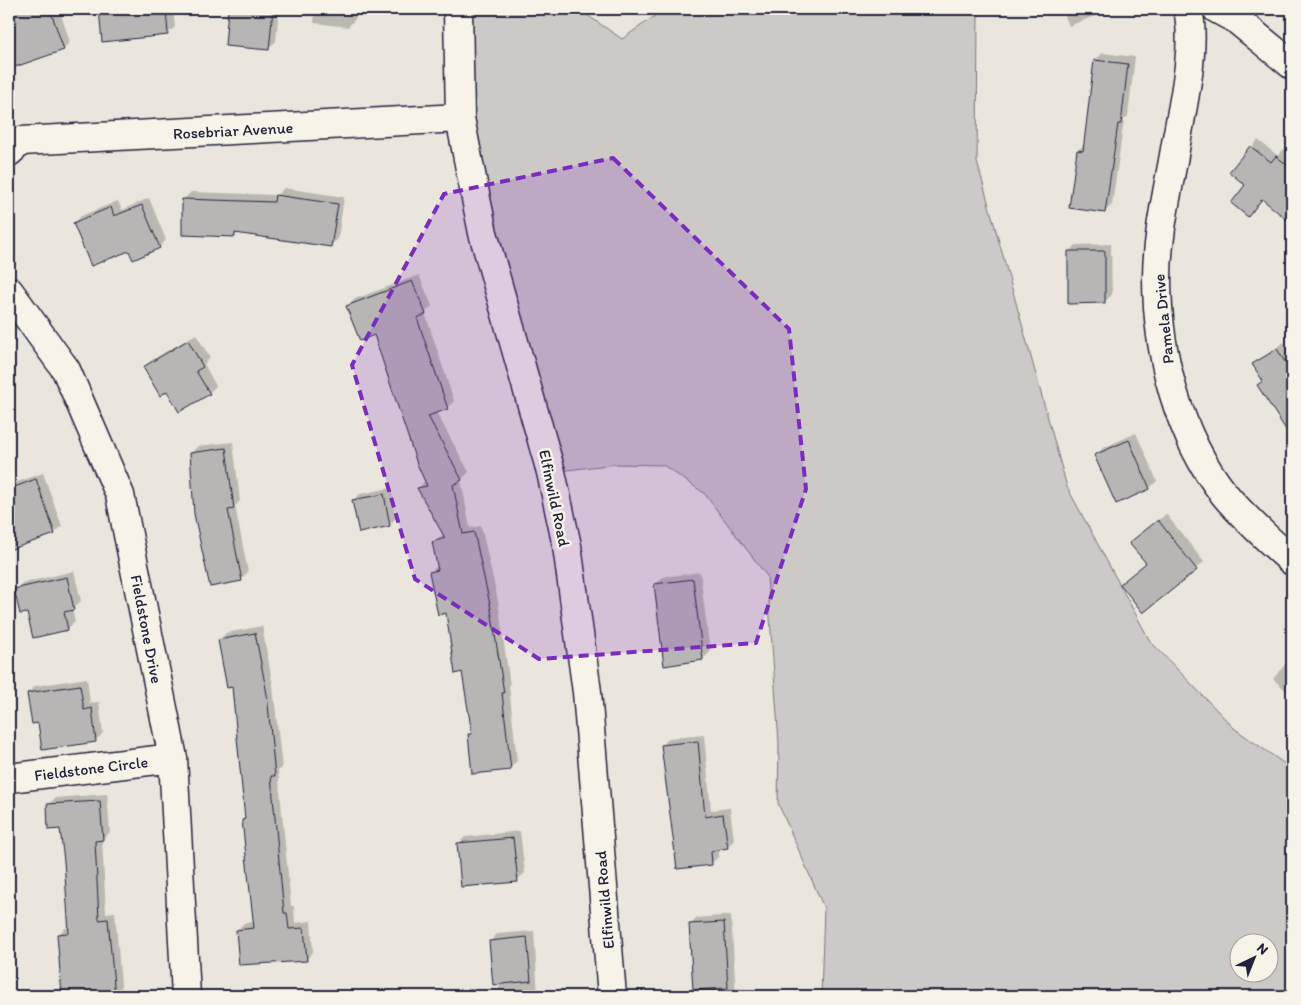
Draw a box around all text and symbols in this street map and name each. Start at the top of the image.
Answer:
street label: Rosebriar Avenue [172,118,294,143]
street label: Pamela Drive [1149,273,1178,365]
street label: Elfinwild Road [535,448,574,549]
street label: Fieldstone Drive [127,573,166,685]
street label: Fieldstone Circle [33,752,149,785]
street label: Elfinwild Road [591,850,618,950]
north arrow [1228,932,1278,982]
text: N [1253,939,1272,958]

